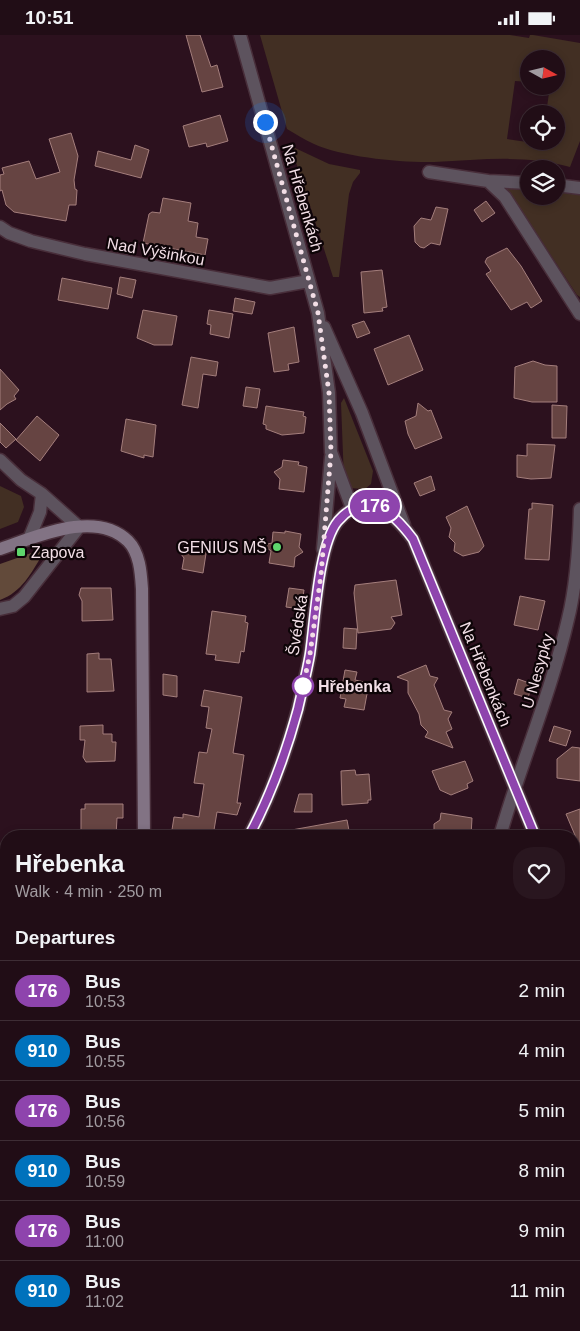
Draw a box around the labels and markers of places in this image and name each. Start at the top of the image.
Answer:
place label: GENIUS MŠ [177,538,267,556]
marker: GENIUS MŠ [271,541,283,553]
place label: Zapova [31,544,84,561]
marker: Zapova [15,546,27,558]
marker: Hřebenka [292,675,314,697]
place label: Hřebenka [318,678,391,695]

